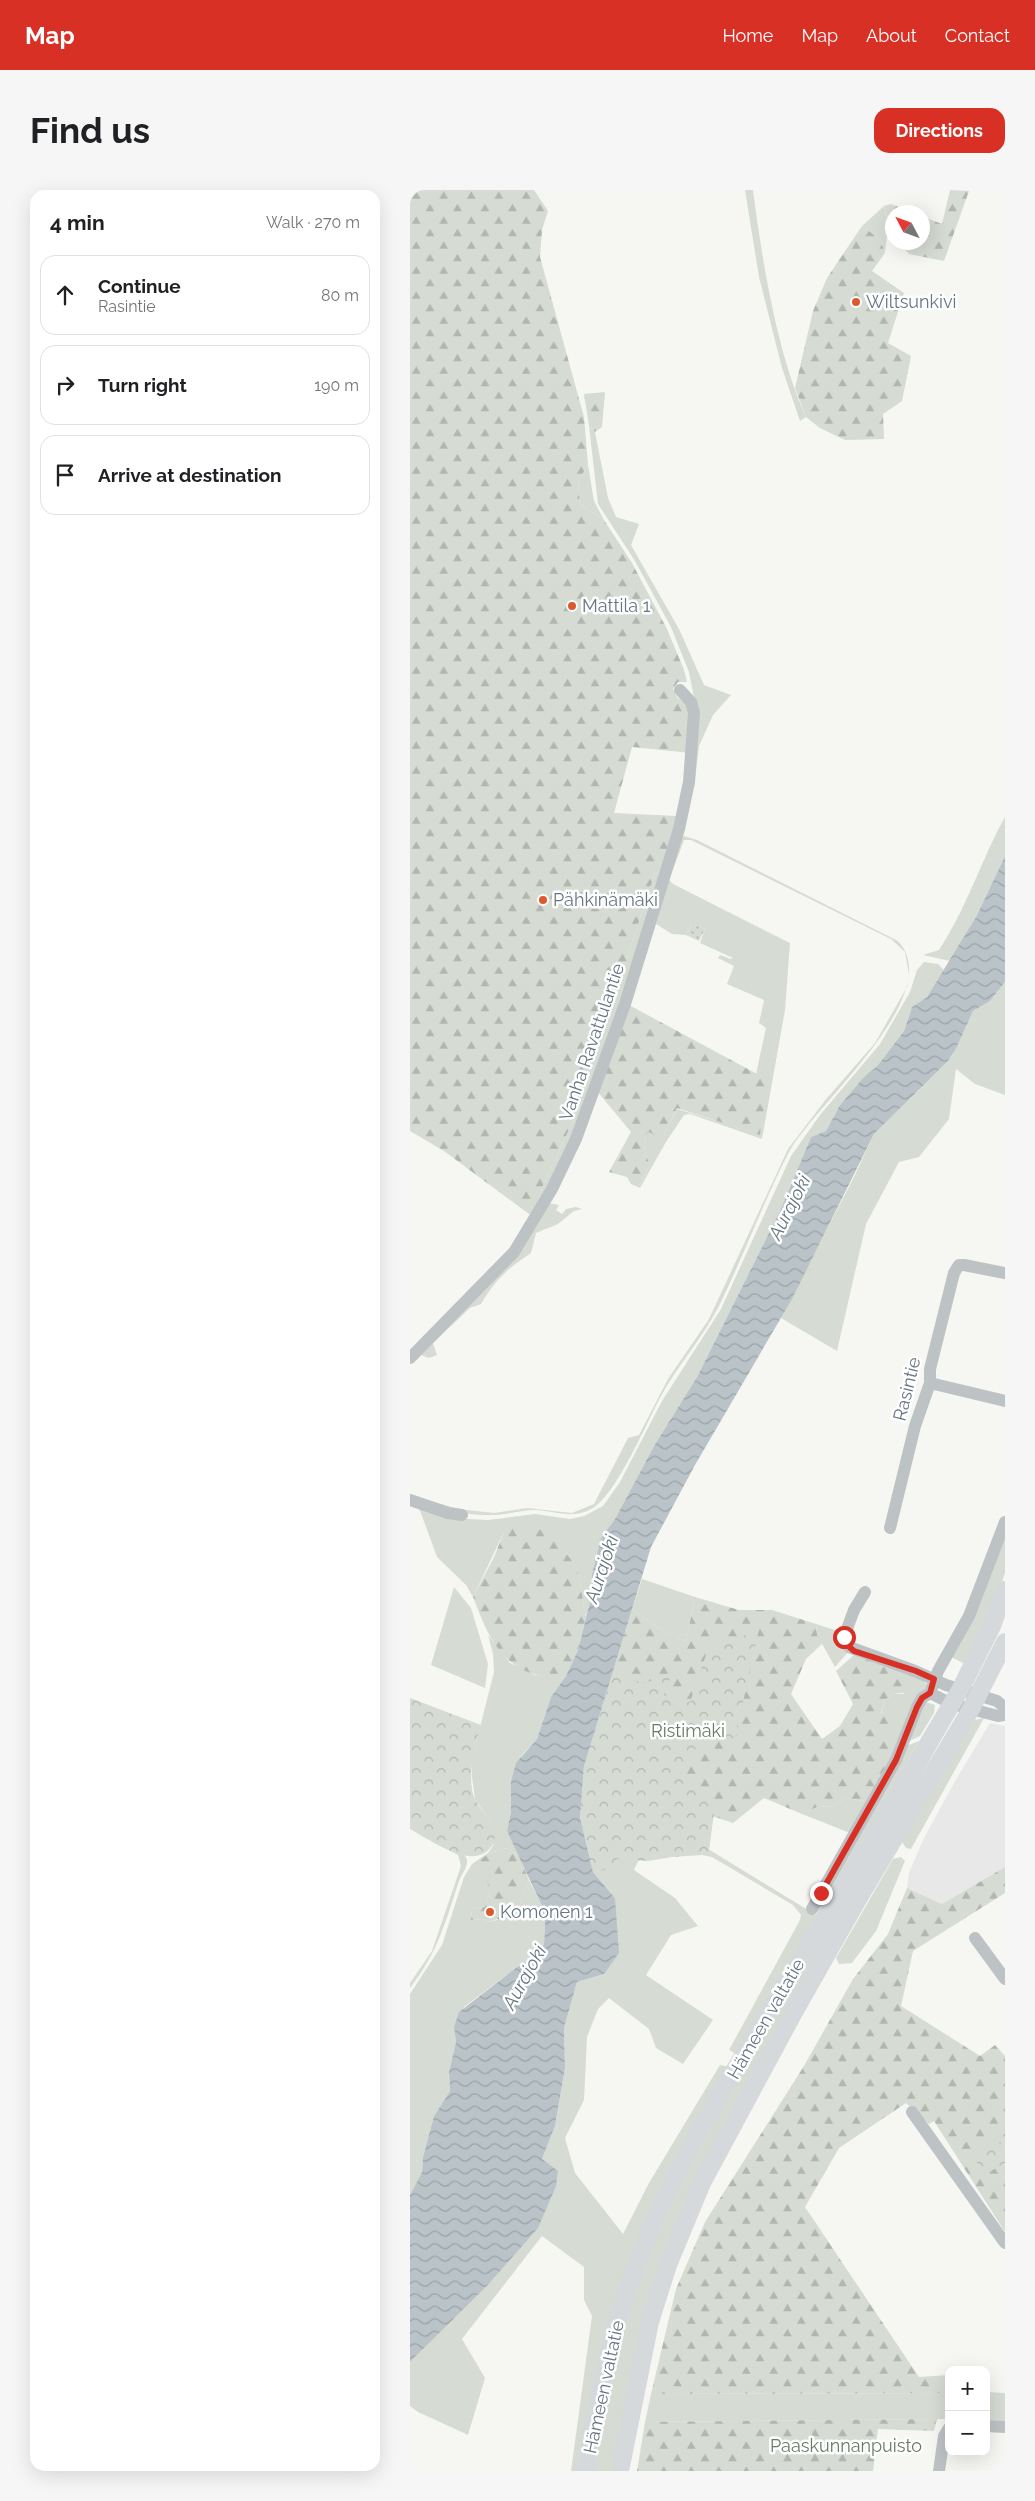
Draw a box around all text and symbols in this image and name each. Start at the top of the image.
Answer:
text: Map [25,21,75,50]
text: Home [722,25,773,46]
text: Map [801,25,838,46]
text: About [866,25,917,46]
text: Contact [945,25,1010,46]
button: Directions [874,108,1005,153]
text: Find us [30,110,150,151]
north arrow [885,205,930,250]
text: 4 min [50,210,105,235]
text: Walk · 270 m [266,213,360,232]
text: Continue [98,275,181,297]
icon: ahead [51,281,79,309]
text: 80 m [321,286,359,305]
place label: Wiltsunkivi [866,291,957,312]
marker: Wiltsunkivi [850,296,862,308]
text: Rasintie [98,297,156,316]
icon: right [51,371,79,399]
text: Turn right [98,374,187,396]
text: 190 m [314,376,359,395]
icon: arrive [51,461,79,489]
text: Arrive at destination [98,464,282,486]
place label: Mattila 1 [582,595,651,616]
marker: Mattila 1 [566,600,578,612]
place label: Pähkinämäki [553,889,658,910]
marker: Pähkinämäki [537,894,549,906]
street label: Vanha Ravattulantie [555,960,628,1123]
water label: Aurajoki [763,1170,815,1244]
street label: Rasintie [888,1354,925,1423]
water label: Aurajoki [579,1531,623,1607]
route start [833,1626,856,1649]
park label: Ristimäki [651,1720,725,1741]
route end [810,1882,833,1905]
place label: Komonen 1 [500,1901,593,1922]
marker: Komonen 1 [484,1906,496,1918]
water label: Aurajoki [497,1940,551,2014]
street label: Hämeen valtatie [723,1954,809,2083]
street label: Hämeen valtatie [579,2318,628,2455]
map controls [945,2366,990,2456]
button: + [945,2366,990,2411]
button: − [945,2411,990,2456]
park label: Paaskunnanpuisto [770,2435,922,2456]

